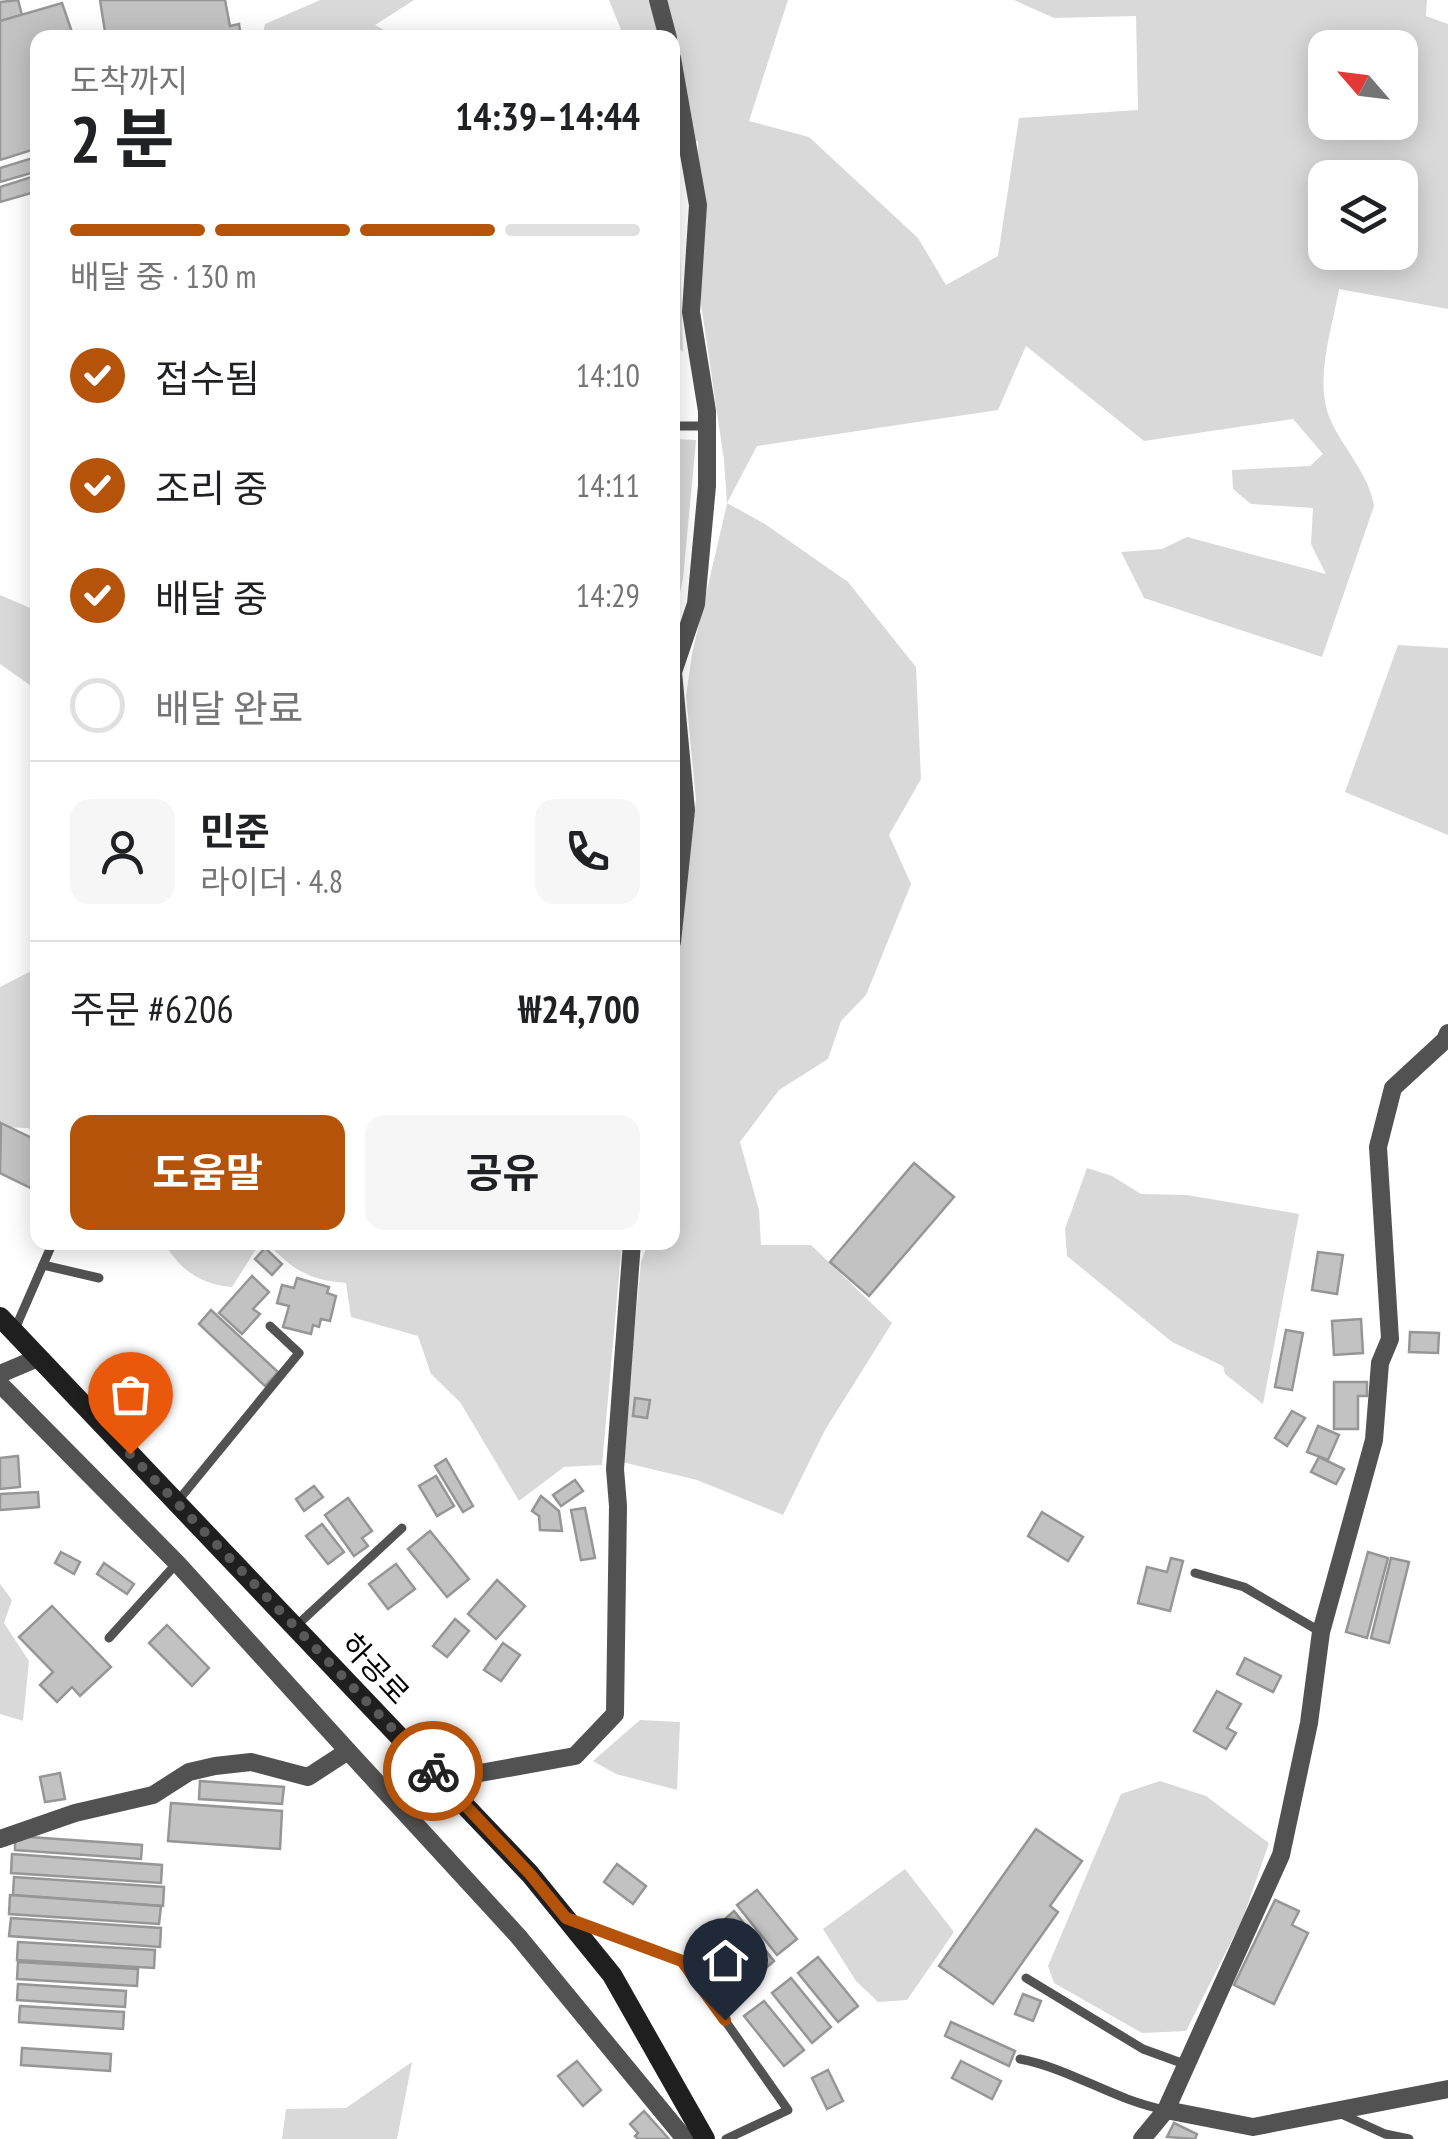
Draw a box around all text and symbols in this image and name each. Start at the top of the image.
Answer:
north arrow [1308,30,1418,140]
map controls [1308,30,1418,270]
text: 도착까지 [70,59,188,101]
text: 14:39–14:44 [455,91,640,140]
text: 2 분 [70,96,174,180]
button: layers [1308,160,1418,270]
text: 배달 중 · 130 m [70,255,256,297]
icon: check [70,348,125,403]
text: 접수됨 [155,353,260,402]
text: 14:10 [576,354,640,396]
icon: check [70,458,125,513]
text: 조리 중 [155,463,268,512]
text: 14:11 [576,464,640,506]
icon: check [70,568,125,623]
text: 배달 중 [155,573,268,622]
text: 14:29 [576,574,640,616]
text: 배달 완료 [155,683,303,732]
button: person [70,799,175,904]
button: phone [535,799,640,904]
text: 민준 [200,806,270,855]
text: 라이더 · 4.8 [200,860,343,902]
text: 주문 #6206 [70,984,233,1033]
text: ₩24,700 [519,984,640,1033]
button: 도움말 [70,1115,345,1230]
button: 공유 [365,1115,640,1230]
pin [88,1352,173,1455]
icon: bag [103,1367,158,1422]
street label: 하공로 [333,1624,419,1712]
courier [383,1721,483,1821]
icon: bike [406,1744,461,1799]
pin [683,1918,768,2021]
icon: home [698,1933,753,1988]

